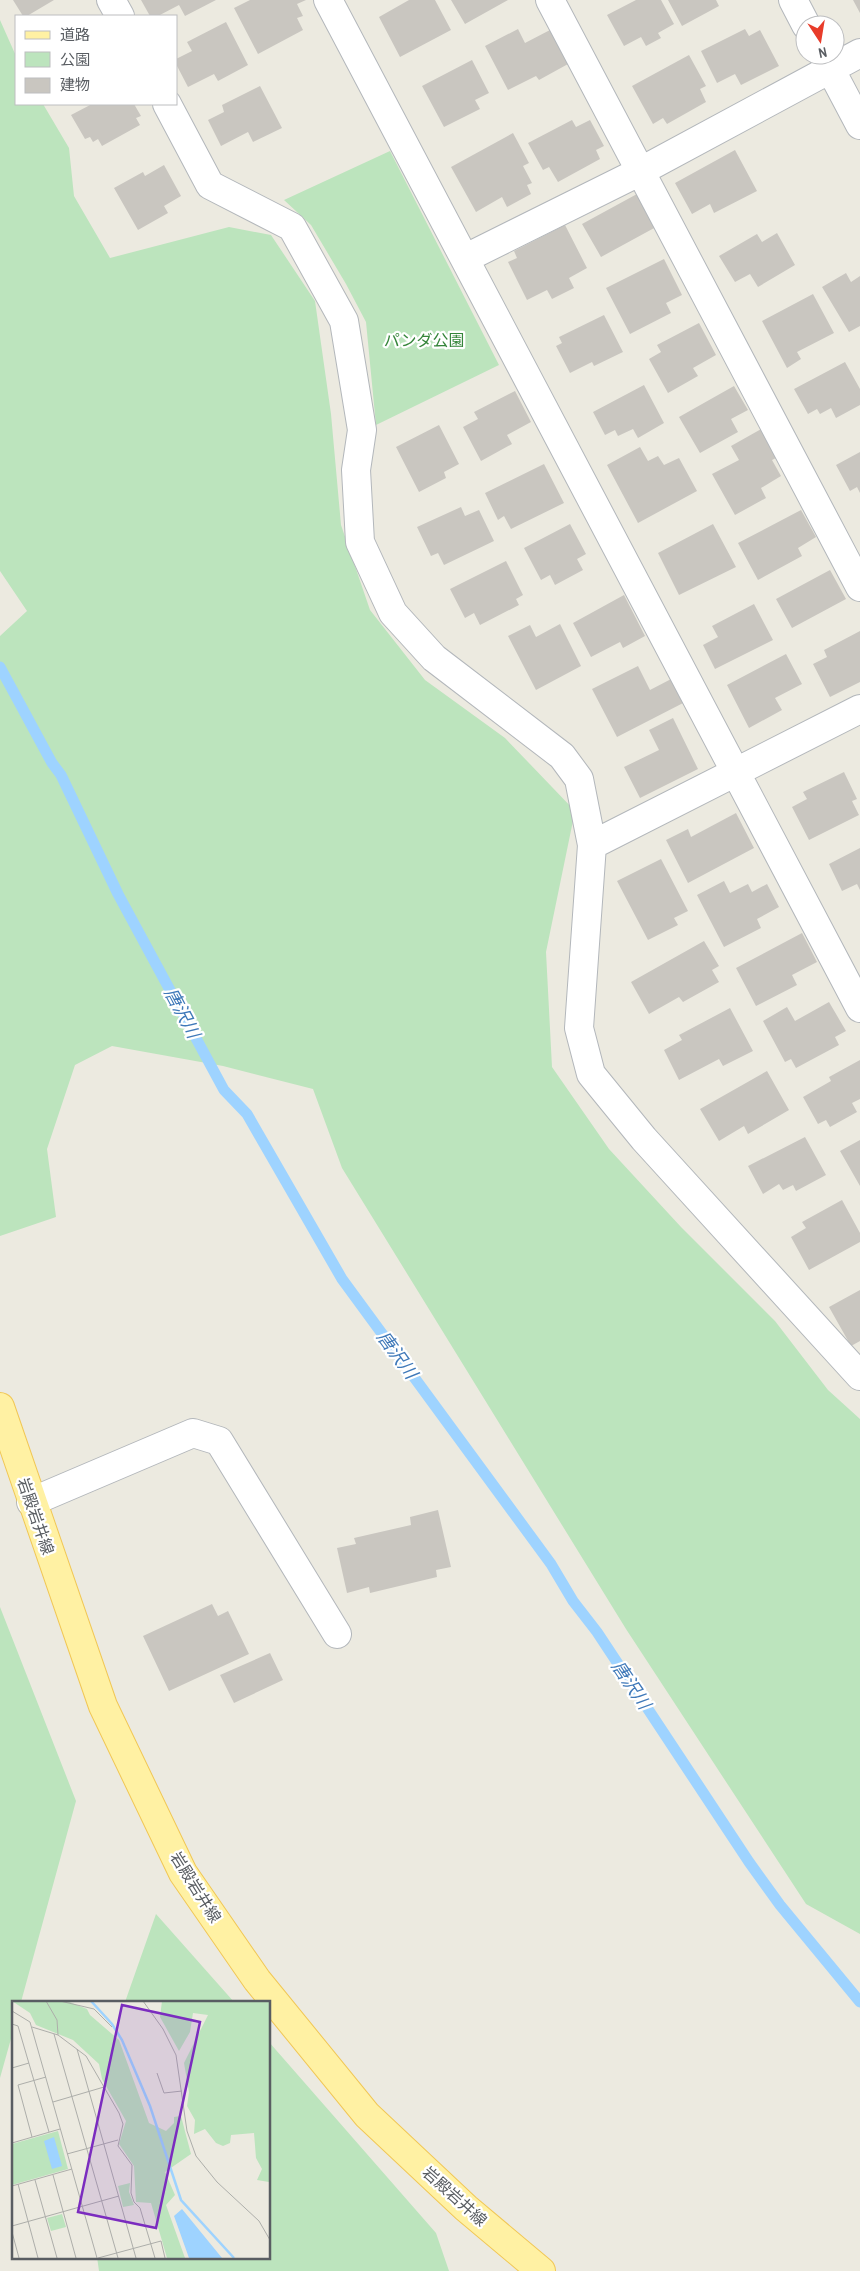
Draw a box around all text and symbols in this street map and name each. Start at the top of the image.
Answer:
legend [15,15,178,105]
north arrow [795,15,845,65]
text: 道路 [60,24,90,45]
text: N [817,43,829,62]
text: 公園 [60,49,90,70]
text: 建物 [60,74,90,95]
park label: パンダ公園 [384,329,464,351]
water label: 唐沢川 [159,983,207,1044]
water label: 唐沢川 [371,1326,425,1386]
street label: 岩殿岩井線 [13,1475,59,1557]
water label: 唐沢川 [606,1655,658,1716]
street label: 岩殿岩井線 [165,1847,227,1927]
inset map [12,2001,270,2258]
street label: 岩殿岩井線 [418,2161,492,2231]

